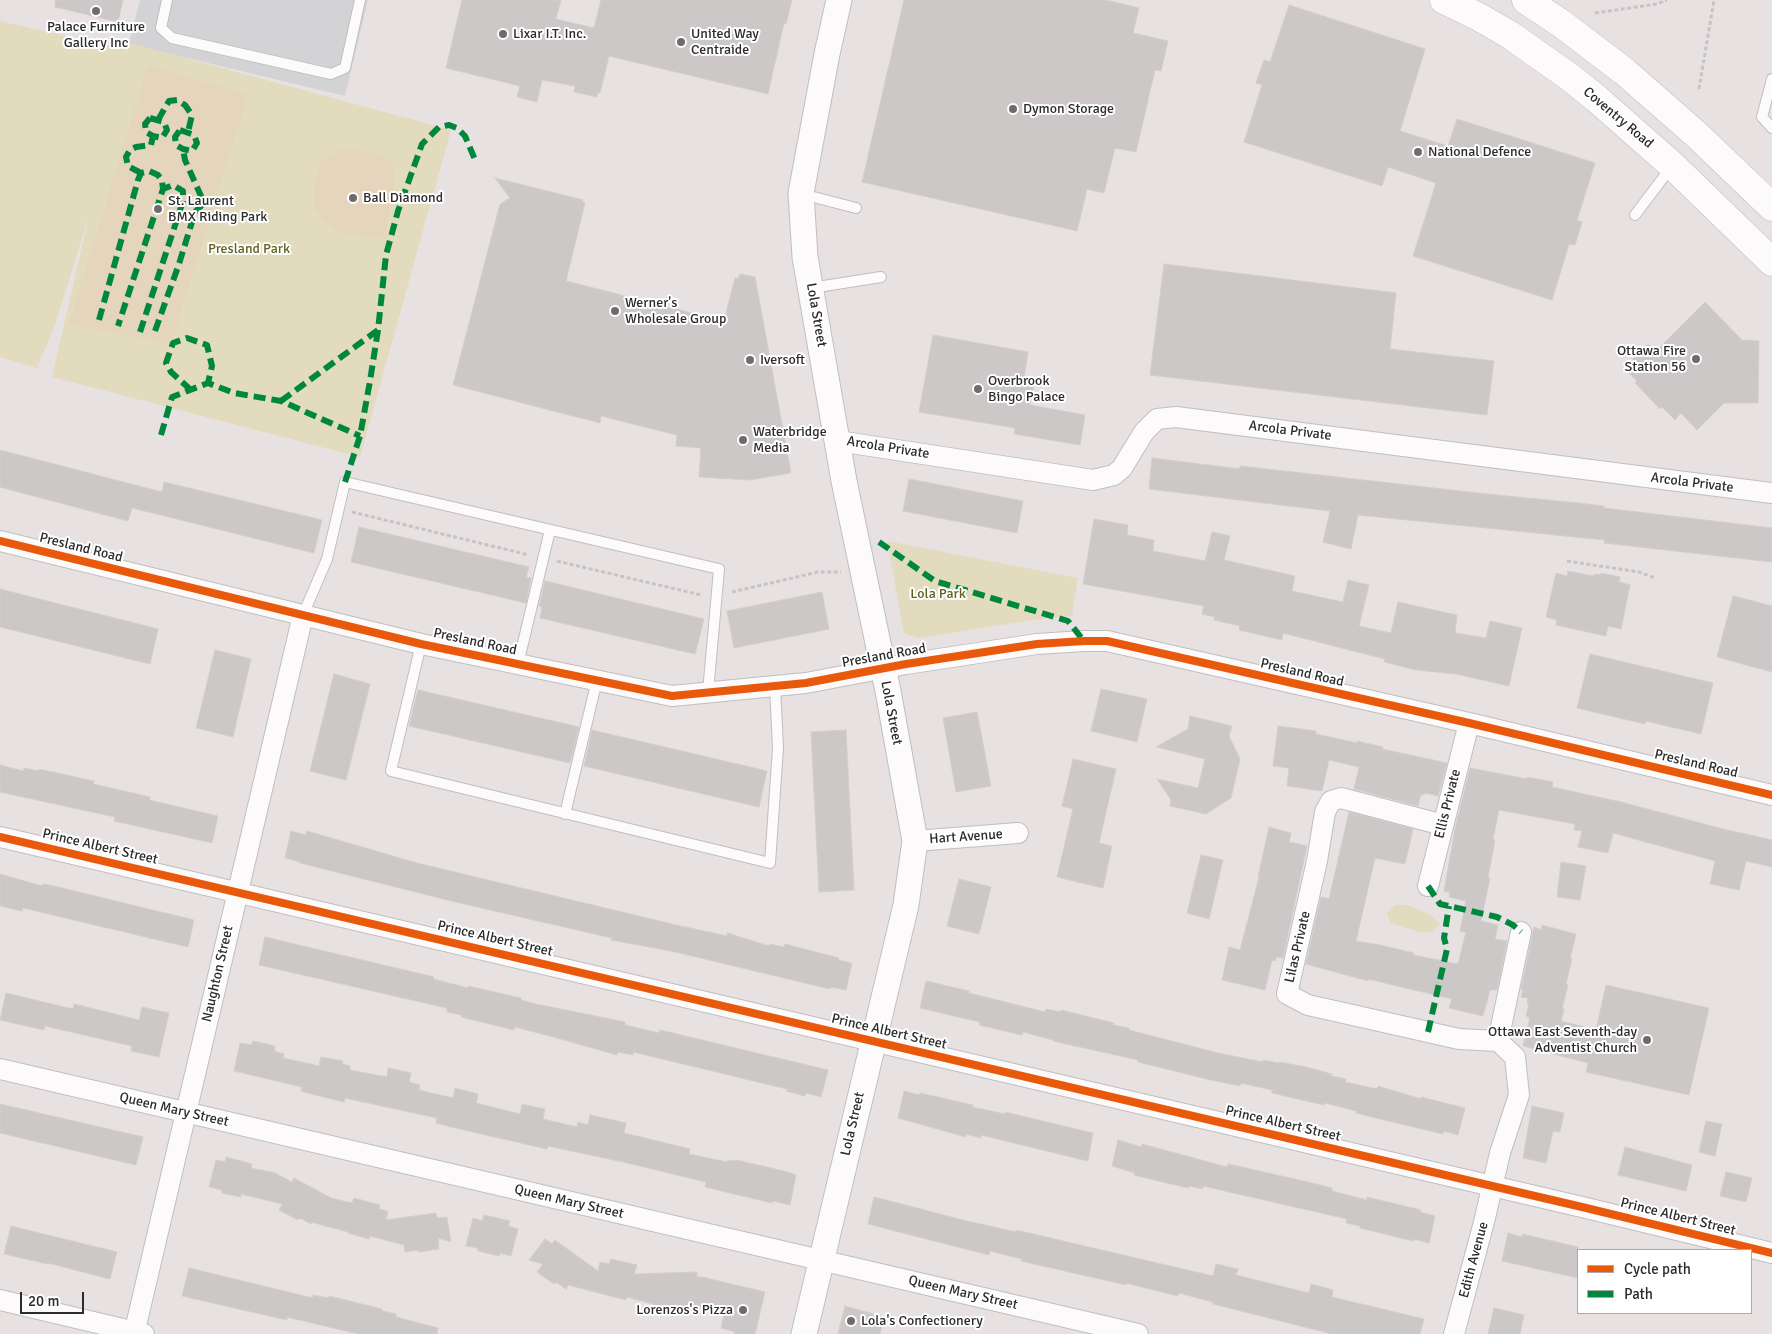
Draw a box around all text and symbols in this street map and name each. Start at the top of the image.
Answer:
marker: Palace Furniture Gallery Inc [90,5,102,17]
place label: Palace Furniture Gallery Inc [47,19,145,52]
place label: Lixar I.T. Inc. [513,26,587,42]
place label: United Way Centraide [691,26,759,58]
marker: Lixar I.T. Inc. [497,28,509,40]
marker: United Way Centraide [675,36,687,48]
street label: Coventry Road [1580,84,1656,152]
place label: Dymon Storage [1023,101,1114,117]
marker: Dymon Storage [1007,103,1019,115]
place label: National Defence [1428,144,1531,160]
marker: National Defence [1412,146,1424,158]
place label: Ball Diamond [363,190,443,206]
marker: Ball Diamond [347,192,359,204]
place label: St. Laurent BMX Riding Park [168,193,267,226]
marker: St. Laurent BMX Riding Park [152,203,164,215]
park label: Presland Park [208,241,290,257]
street label: Lola Street [802,282,830,348]
place label: Werner's Wholesale Group [625,295,726,328]
marker: Werner's Wholesale Group [609,305,621,317]
place label: Ottawa Fire Station 56 [1617,343,1686,376]
place label: Iversoft [760,352,805,368]
marker: Ottawa Fire Station 56 [1690,353,1702,365]
marker: Iversoft [744,354,756,366]
place label: Overbrook Bingo Palace [988,373,1065,406]
marker: Overbrook Bingo Palace [972,383,984,395]
street label: Arcola Private [1248,418,1332,444]
place label: Waterbridge Media [753,424,827,457]
street label: Arcola Private [845,433,931,463]
marker: Waterbridge Media [737,434,749,446]
street label: Arcola Private [1650,470,1734,496]
street label: Presland Road [38,530,124,566]
park label: Lola Park [910,586,966,602]
street label: Presland Road [432,625,518,659]
street label: Presland Road [841,640,927,672]
street label: Presland Road [1259,655,1345,691]
street label: Lola Street [877,679,905,747]
street label: Presland Road [1653,746,1739,782]
street label: Ellis Private [1431,768,1465,840]
street label: Prince Albert Street [41,826,159,868]
street label: Hart Avenue [929,826,1003,848]
street label: Lilas Private [1282,909,1314,985]
street label: Prince Albert Street [436,918,554,960]
street label: Naughton Street [199,924,237,1024]
street label: Prince Albert Street [830,1011,948,1053]
place label: Ottawa East Seventh-day Adventist Church [1488,1024,1637,1056]
marker: Ottawa East Seventh-day Adventist Church [1641,1034,1653,1046]
street label: Queen Mary Street [118,1089,230,1131]
street label: Lola Street [838,1090,868,1158]
street label: Prince Albert Street [1224,1103,1342,1145]
street label: Queen Mary Street [513,1181,625,1223]
street label: Prince Albert Street [1619,1195,1737,1239]
street label: Edith Avenue [1456,1220,1492,1300]
legend [1577,1249,1752,1314]
text: Cycle path [1624,1260,1691,1278]
street label: Queen Mary Street [907,1272,1019,1314]
scale bar [22,1282,86,1314]
text: Path [1624,1285,1653,1303]
text: 20 m [28,1292,59,1310]
place label: Lorenzos's Pizza [636,1302,733,1318]
marker: Lorenzos's Pizza [737,1304,749,1316]
place label: Lola's Confectionery [861,1313,983,1329]
marker: Lola's Confectionery [845,1315,857,1327]

